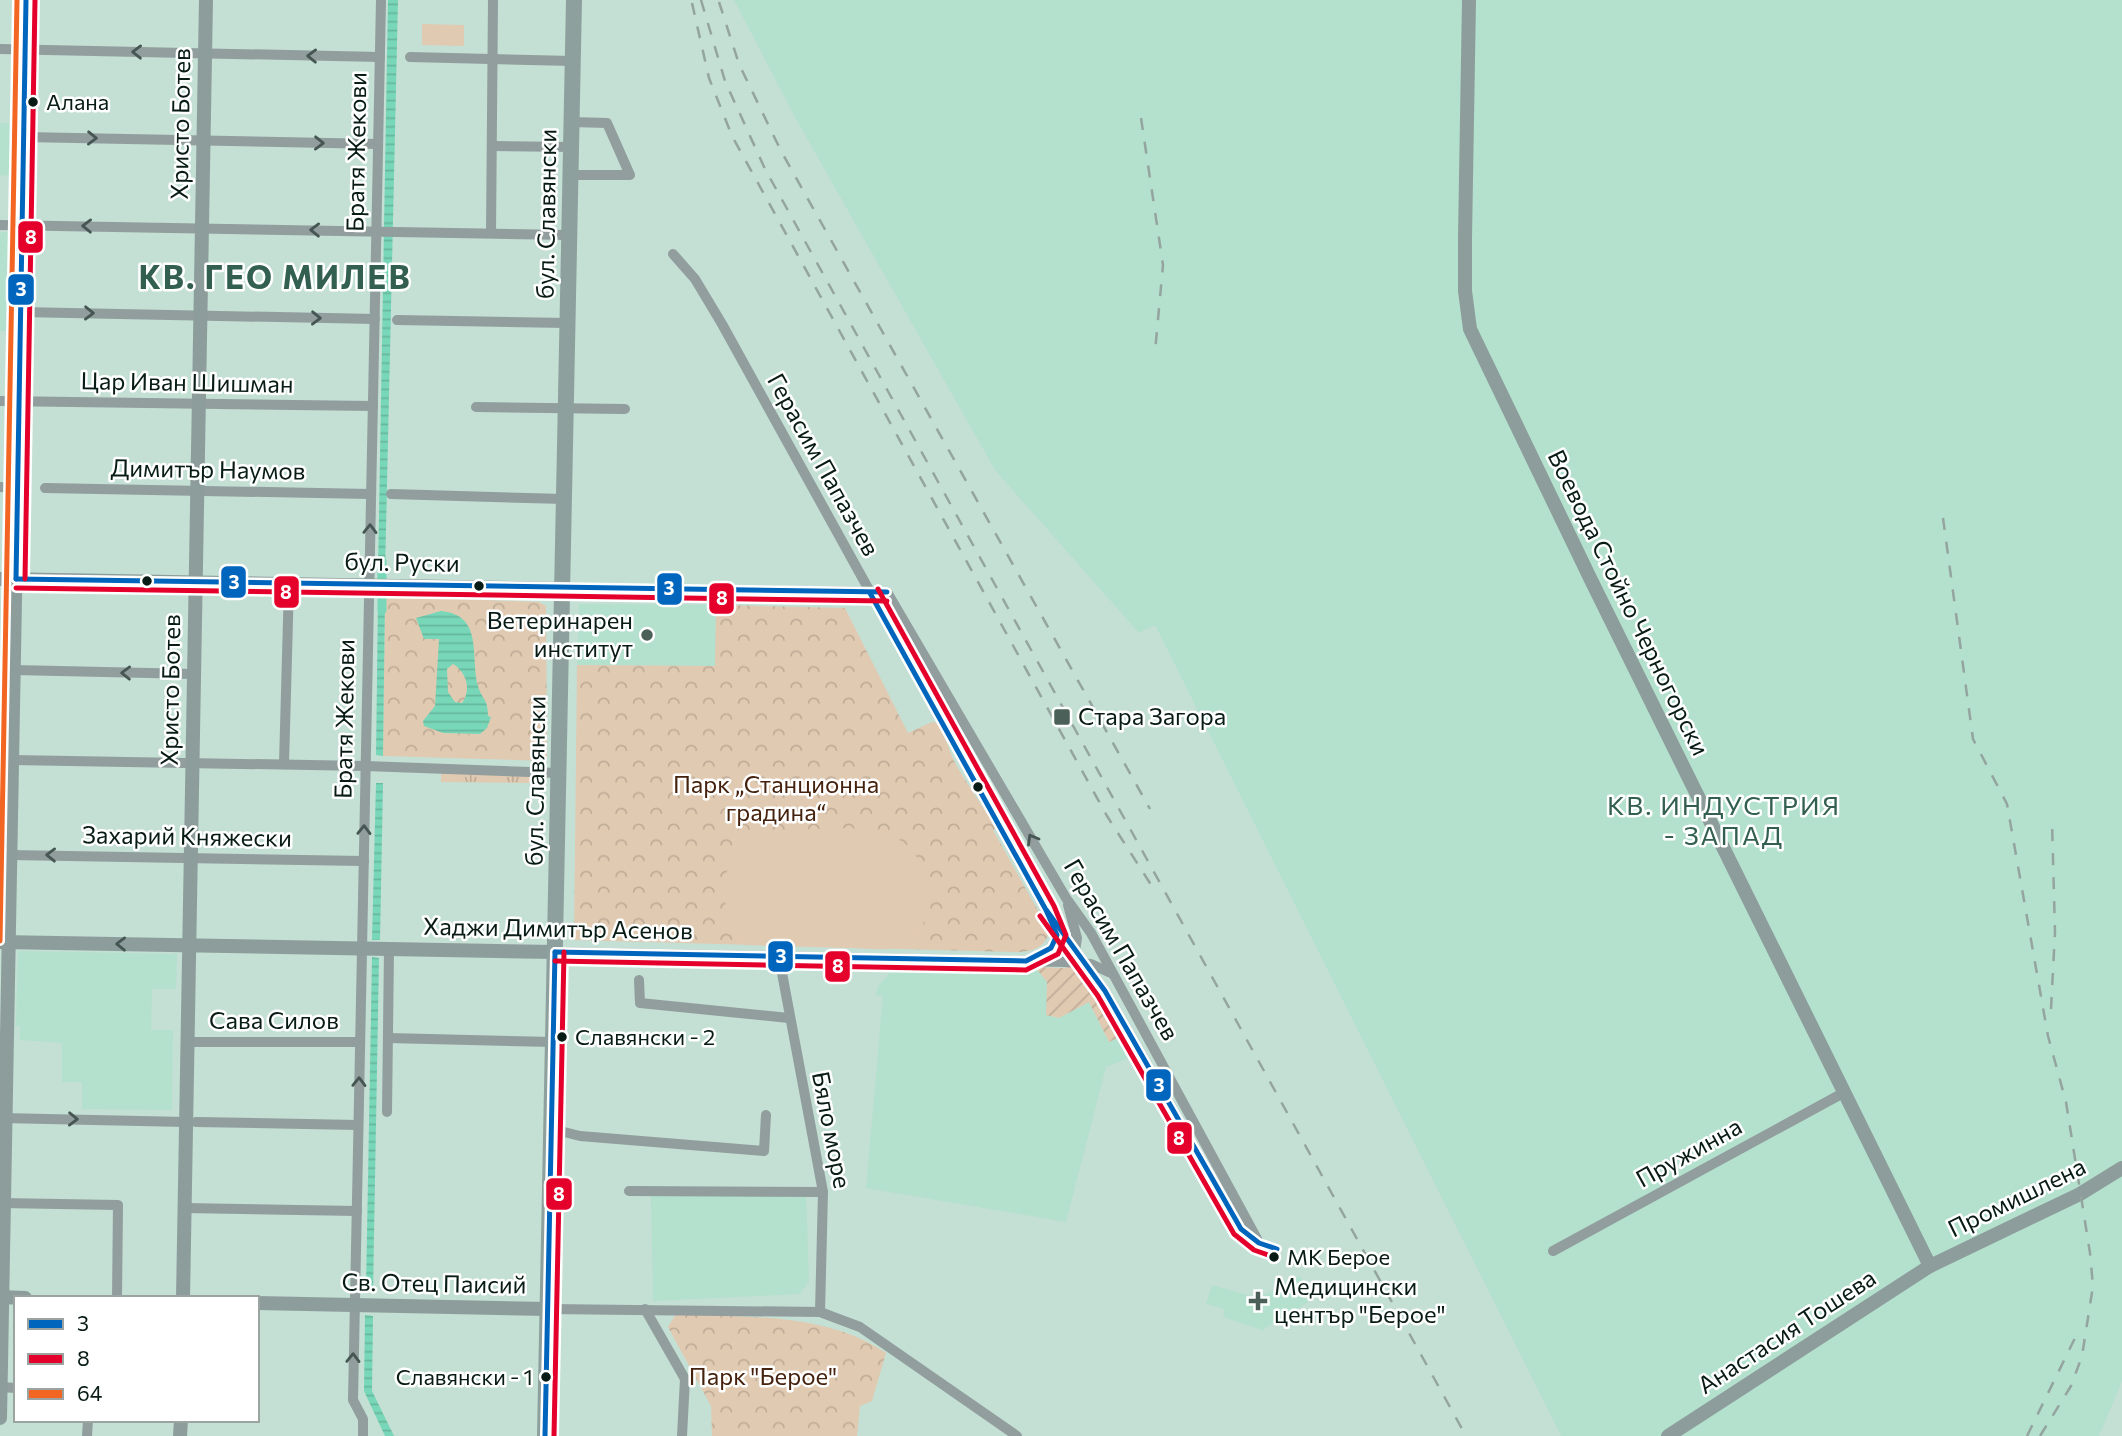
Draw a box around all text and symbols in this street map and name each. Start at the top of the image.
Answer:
one-way arrow [131,44,142,60]
street label: Христо Ботев [164,48,195,200]
one-way arrow [306,48,317,63]
street label: Братя Жекови [340,72,371,232]
place label: Алана [46,88,109,115]
marker: Алана [26,95,40,109]
street label: бул. Славянски [530,129,561,299]
one-way arrow [87,130,98,146]
one-way arrow [314,135,325,151]
one-way arrow [82,219,93,234]
line badge: 8 [17,220,44,254]
one-way arrow [309,222,320,238]
text: 8 [25,225,37,248]
district label: КВ. ГЕО МИЛЕВ [138,256,412,296]
line badge: 3 [7,273,35,306]
text: 3 [15,277,27,300]
one-way arrow [84,305,94,321]
one-way arrow [311,310,322,326]
street label: Цар Иван Шишман [80,365,294,398]
street label: Герасим Папазчев [762,368,887,561]
street label: Воевода Стойно Черногорски [1543,445,1716,760]
street label: Димитър Наумов [110,452,306,485]
one-way arrow [363,523,378,534]
street label: бул. Руски [344,546,460,577]
line badge: 3 [220,565,247,599]
text: 3 [228,570,240,593]
line badge: 3 [656,572,683,606]
unlabelled marker [140,574,154,588]
line badge: 8 [273,575,300,609]
text: 3 [663,576,675,599]
unlabelled marker [472,579,486,593]
text: 8 [280,580,292,603]
line badge: 8 [708,582,735,615]
text: 8 [716,586,728,609]
place label: Ветеринарен институт [487,605,633,662]
street label: Христо Ботев [154,614,185,766]
marker: Ветеринарен институт [639,627,655,643]
street label: Братя Жекови [328,639,359,799]
one-way arrow [120,665,131,680]
street label: бул. Славянски [519,696,550,866]
place label: Стара Загора [1078,701,1226,730]
marker: Стара Загора [1052,707,1072,727]
park label: Парк „Станционна градина“ [673,769,879,826]
unlabelled marker [971,780,985,794]
district label: КВ. ИНДУСТРИЯ - ЗАПАД [1607,789,1841,850]
street label: Захарий Княжески [82,819,292,852]
one-way arrow [356,824,372,835]
one-way arrow [1027,833,1040,846]
one-way arrow [45,847,55,863]
street label: Герасим Папазчев [1059,853,1186,1045]
street label: Хаджи Димитър Асенов [423,911,693,944]
one-way arrow [115,937,126,952]
line badge: 3 [767,940,794,973]
text: 3 [775,944,787,967]
line badge: 8 [824,950,851,983]
text: 8 [832,954,844,977]
street label: Сава Силов [209,1005,339,1034]
place label: Славянски - 2 [575,1023,715,1050]
marker: Славянски - 2 [555,1030,569,1044]
line badge: 3 [1145,1068,1172,1102]
street label: Бяло море [807,1069,858,1191]
text: 3 [1153,1073,1165,1096]
one-way arrow [351,1076,367,1087]
street label: Пружинна [1630,1111,1746,1193]
one-way arrow [68,1112,79,1127]
line badge: 8 [1166,1121,1193,1155]
text: 8 [1173,1126,1185,1149]
street label: Промишлена [1943,1151,2090,1242]
line badge: 8 [545,1177,573,1211]
text: 8 [553,1182,565,1205]
place label: МК Берое [1287,1243,1390,1270]
marker: МК Берое [1267,1250,1281,1264]
street label: Анастасия Тошева [1692,1262,1881,1399]
street label: Св. Отец Паисий [341,1266,527,1299]
place label: Медицински център "Берое" [1274,1271,1446,1328]
marker: Медицински център "Берое" [1248,1291,1268,1311]
legend [14,1296,259,1422]
text: 3 [77,1310,89,1335]
text: 8 [77,1345,90,1370]
one-way arrow [346,1353,361,1364]
park label: Парк "Берое" [689,1361,837,1390]
place label: Славянски - 1 [396,1363,533,1390]
marker: Славянски - 1 [539,1370,553,1384]
text: 64 [77,1380,103,1405]

